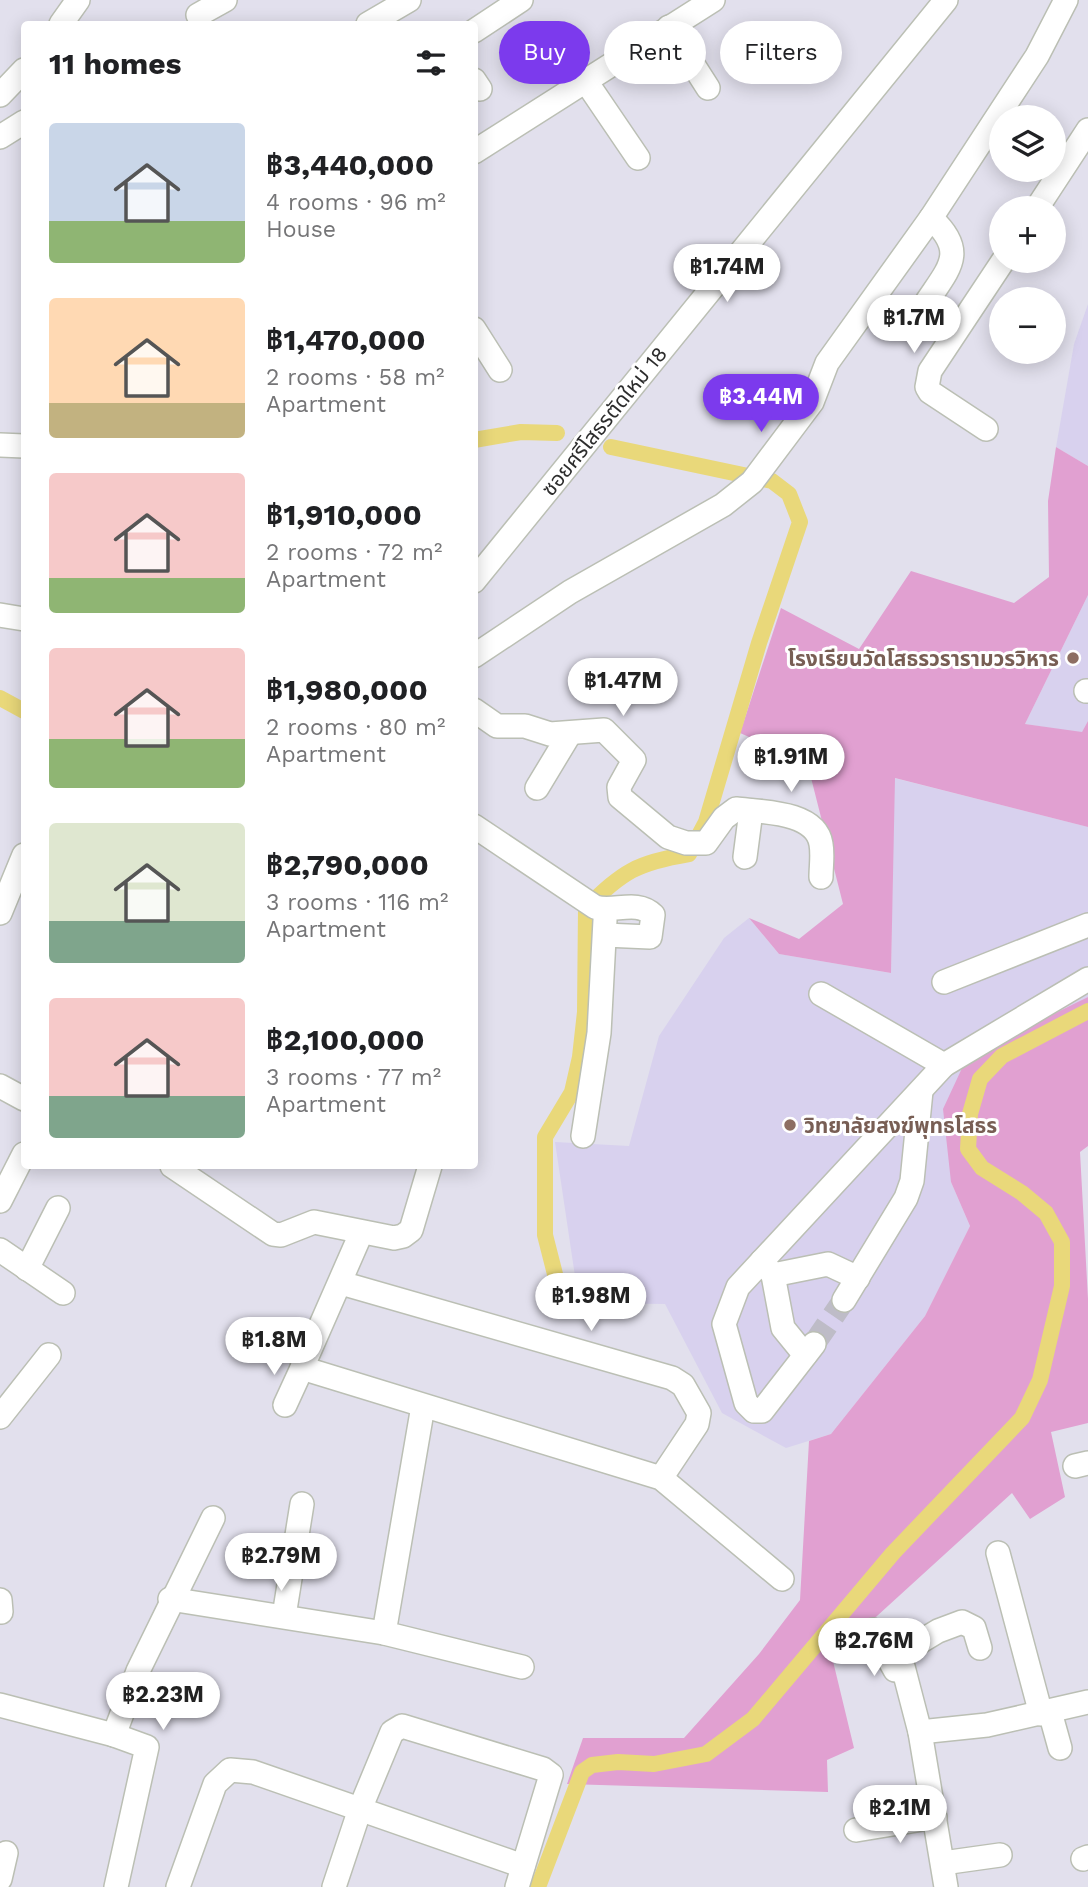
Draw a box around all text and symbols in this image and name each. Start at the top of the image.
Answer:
chip: Buy [499,21,590,84]
chip: Rent [604,21,706,84]
chip: Filters [720,21,842,84]
icon: filters [412,44,450,82]
text: 11 homes [49,46,182,81]
map controls [989,105,1066,364]
button: layers [989,105,1066,182]
text: ฿3,440,000 [266,147,434,182]
icon: home [105,151,189,235]
text: 4 rooms · 96 m² [266,189,446,216]
button: + [989,196,1066,273]
text: House [266,216,336,243]
pin: ฿1.74M [670,244,784,304]
text: ฿1.74M [689,253,765,280]
button: − [989,287,1066,364]
pin: ฿1.7M [865,296,963,355]
text: ฿1.7M [883,304,945,331]
text: ฿1,470,000 [266,322,426,357]
icon: home [105,326,189,410]
street label: ซอยศรีโสธรตัดใหม่ 18 [536,341,672,501]
text: 2 rooms · 58 m² [266,364,445,391]
pin: ฿3.44M [704,374,818,434]
text: ฿3.44M [719,383,803,410]
text: Apartment [266,391,386,418]
text: ฿1,910,000 [266,497,422,532]
icon: home [105,501,189,585]
text: 2 rooms · 72 m² [266,539,442,566]
text: Apartment [266,566,386,593]
place label: โรงเรียนวัดโสธรวรารามวรวิหาร [788,646,1059,671]
marker: โรงเรียนวัดโสธรวรารามวรวิหาร [1065,650,1081,666]
pin: ฿1.47M [566,658,680,718]
text: ฿1.47M [584,667,662,694]
text: ฿1,980,000 [266,672,428,707]
icon: home [105,676,189,760]
text: 2 rooms · 80 m² [266,714,445,741]
pin: ฿1.91M [734,734,848,794]
text: Apartment [266,741,386,768]
text: ฿1.91M [754,743,828,770]
text: ฿2,790,000 [266,847,429,882]
icon: home [105,851,189,935]
text: 3 rooms · 116 m² [266,889,448,916]
text: Apartment [266,916,386,943]
text: ฿2,100,000 [266,1022,425,1057]
icon: home [105,1026,189,1110]
text: 3 rooms · 77 m² [266,1064,441,1091]
text: Apartment [266,1091,386,1118]
place label: วิทยาลัยสงฆ์พุทธโสธร [803,1113,997,1139]
marker: วิทยาลัยสงฆ์พุทธโสธร [782,1117,798,1133]
pin: ฿1.98M [534,1274,648,1333]
text: ฿1.98M [551,1282,631,1309]
pin: ฿1.8M [225,1318,323,1377]
text: ฿1.8M [241,1326,307,1353]
pin: ฿2.79M [224,1534,338,1593]
text: ฿2.79M [241,1542,321,1569]
pin: ฿2.76M [817,1618,931,1678]
text: ฿2.76M [834,1627,914,1654]
pin: ฿2.23M [106,1672,220,1732]
text: ฿2.23M [122,1681,204,1708]
pin: ฿2.1M [851,1786,949,1845]
text: ฿2.1M [869,1794,931,1821]

